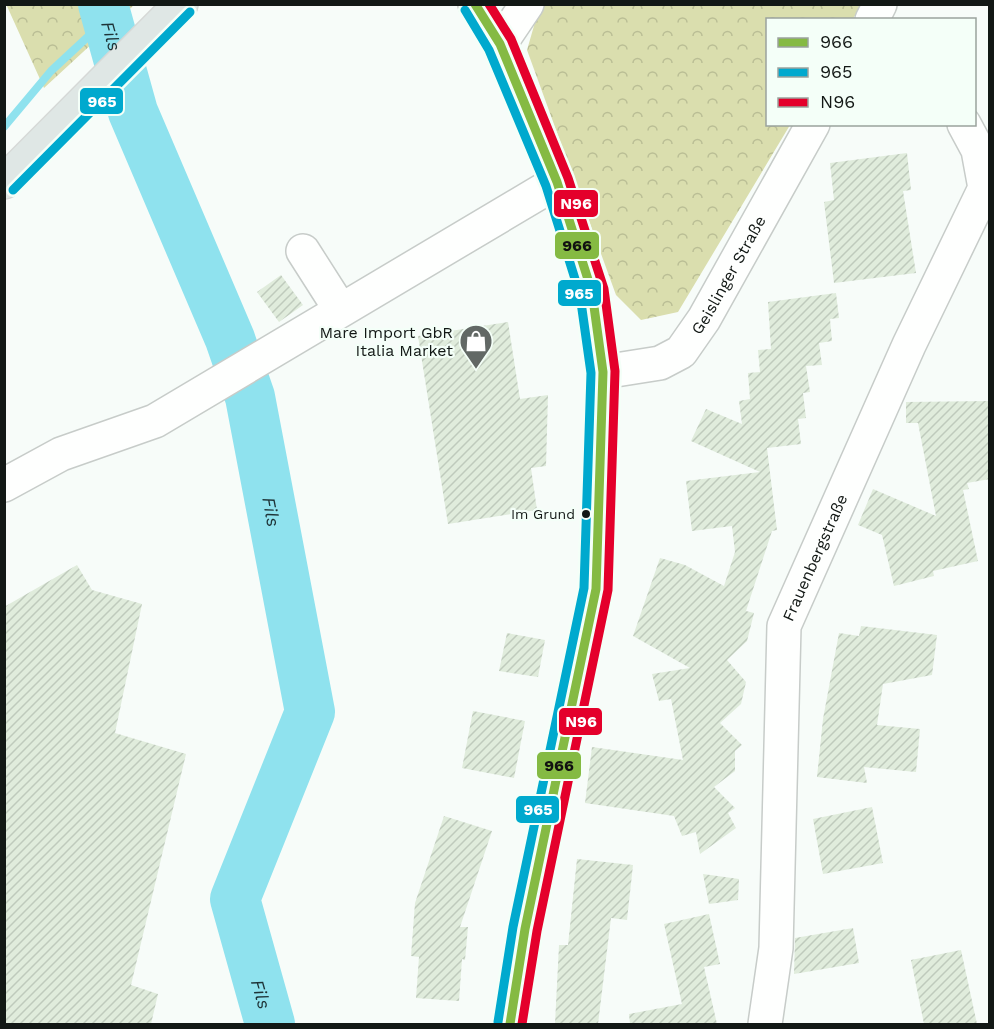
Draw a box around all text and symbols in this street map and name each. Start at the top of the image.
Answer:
legend [766,18,976,126]
water label: Fils [98,19,126,53]
text: 966 [820,31,853,52]
text: 965 [820,61,853,82]
line badge: 965 [79,87,124,115]
text: N96 [820,91,855,112]
text: 965 [87,92,117,111]
line badge: N96 [553,189,599,218]
text: N96 [560,194,592,213]
street label: Geislinger Straße [687,212,769,338]
line badge: 966 [554,231,600,260]
text: 966 [562,236,592,255]
line badge: 965 [557,279,602,307]
text: 965 [564,284,594,303]
place label: Mare Import GbR Italia Market [320,323,453,360]
shop icon: Mare Import GbR Italia Market [458,323,494,370]
street label: Frauenbergstraße [778,491,851,624]
water label: Fils [259,495,285,528]
place label: Im Grund [511,506,575,522]
marker: Im Grund [580,508,592,520]
line badge: N96 [558,707,603,736]
text: N96 [565,712,597,731]
line badge: 966 [536,751,582,780]
text: 966 [544,756,574,775]
line badge: 965 [515,795,560,824]
text: 965 [523,800,553,819]
water label: Fils [247,977,276,1011]

